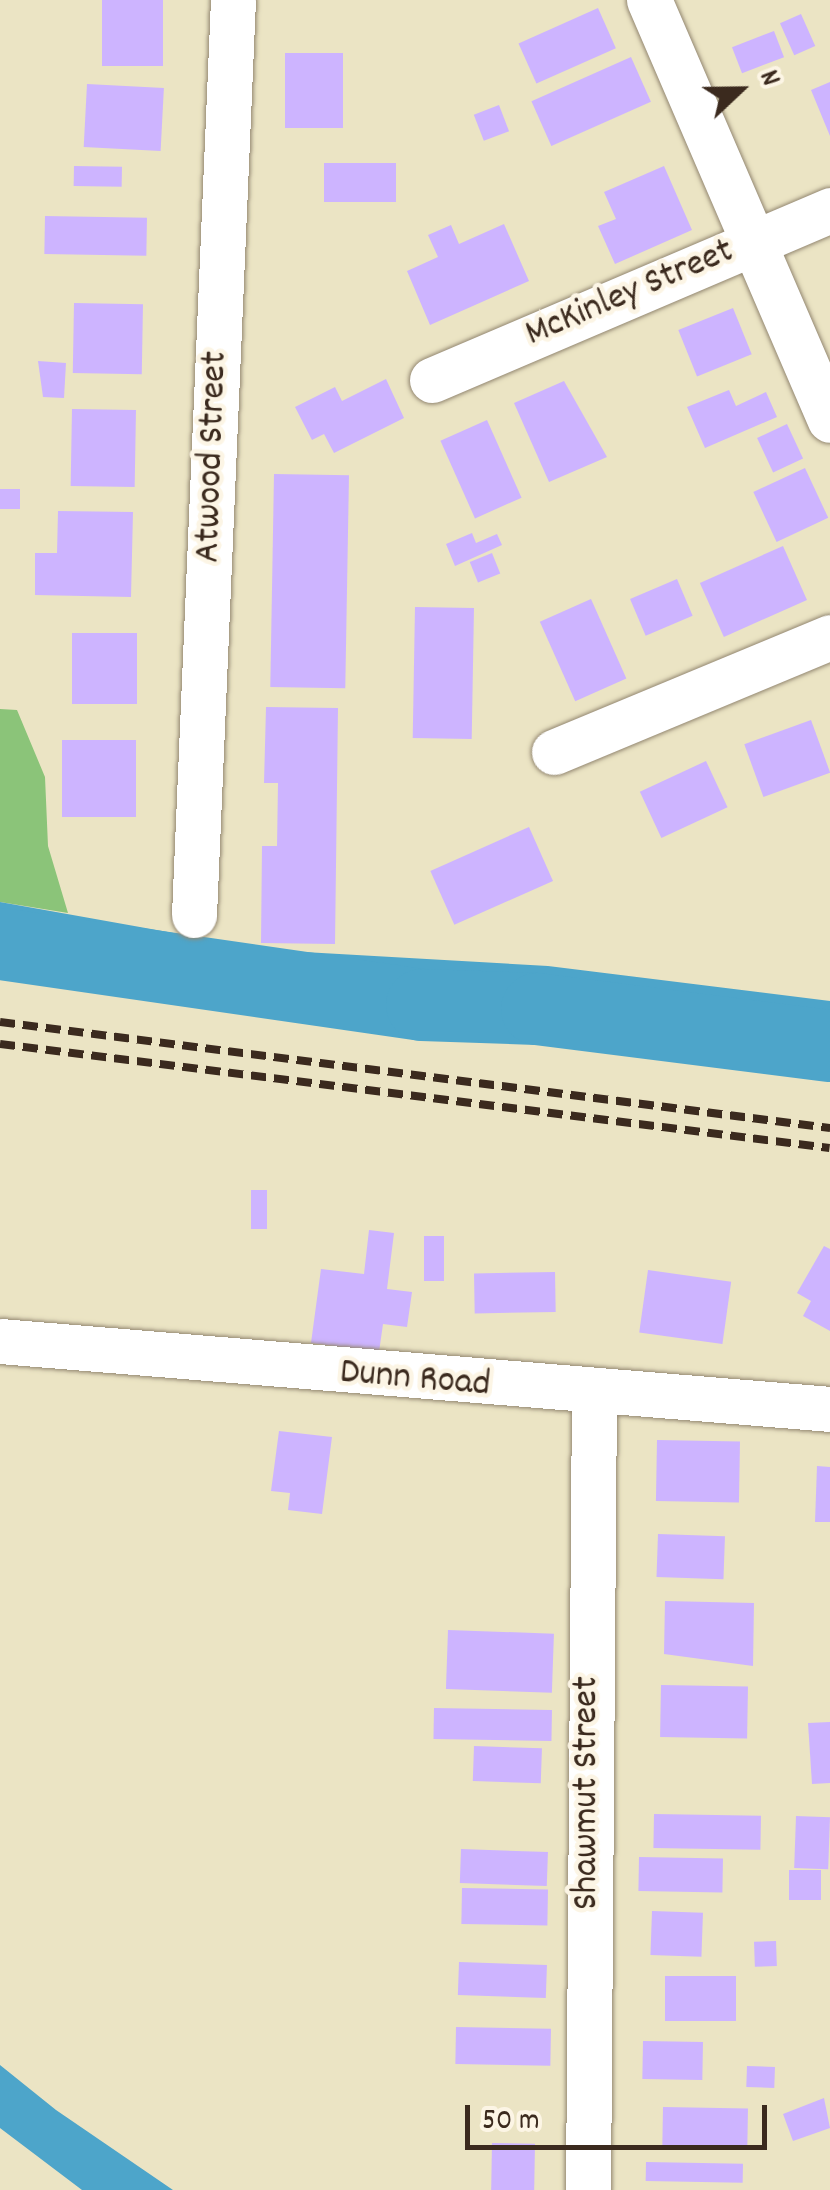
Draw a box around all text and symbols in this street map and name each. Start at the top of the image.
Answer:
north arrow [690,40,790,140]
text: N [747,65,789,93]
street label: McKinley Street [519,230,741,358]
street label: Atwood Street [187,350,239,564]
street label: Dunn Road [338,1351,492,1409]
street label: Shawmut Street [565,1676,611,1910]
scale bar [470,2085,772,2147]
text: 50 m [482,2101,540,2144]

